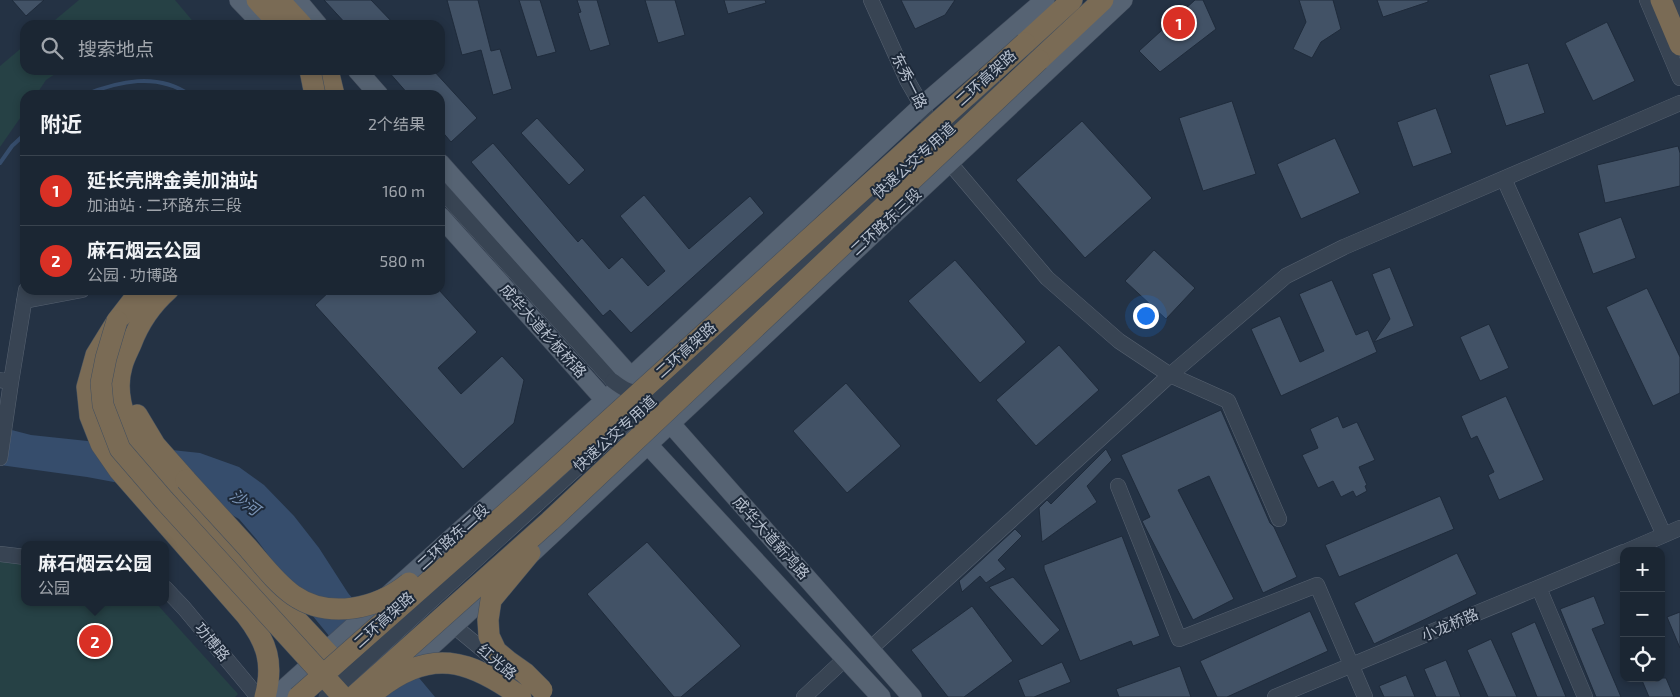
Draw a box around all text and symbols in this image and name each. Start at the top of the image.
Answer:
pin: 1 [1163,4,1195,42]
search box [20,20,445,75]
icon: search [38,34,66,62]
text: 搜索地点 [78,37,154,60]
street label: 二环高架路 [951,45,1019,109]
street label: 东秀一路 [888,50,932,111]
text: 附近 [40,111,82,136]
text: 2个结果 [368,114,425,133]
street label: 快速公交专用道 [868,118,958,202]
text: 延长壳牌金美加油站 [87,168,258,191]
text: 1 [53,181,59,200]
text: 160 m [382,181,425,200]
street label: 二环路东三段 [846,184,924,259]
text: 加油站 · 二环路东三段 [87,195,242,214]
text: 麻石烟云公园 [87,238,201,261]
text: 2 [51,251,61,270]
text: 580 m [379,251,425,270]
text: 公园 · 功博路 [87,265,178,284]
street label: 成华大道杉板桥路 [497,280,591,381]
your location [1133,303,1159,329]
street label: 二环高架路 [651,317,719,381]
street label: 快速公交专用道 [569,391,659,475]
water label: 沙河 [227,485,266,520]
street label: 成华大道新鸿路 [730,492,814,582]
street label: 二环路东二段 [413,499,492,573]
popup [21,541,169,606]
map controls [1620,547,1665,682]
button: + [1620,547,1665,592]
text: 麻石烟云公园 [38,551,152,574]
text: 公园 [38,578,70,597]
street label: 二环高架路 [349,587,417,651]
button: − [1620,592,1665,637]
street label: 小龙桥路 [1418,604,1481,644]
street label: 功博路 [191,618,234,664]
pin: 2 [79,622,111,660]
button: locate [1620,637,1665,682]
street label: 红光路 [475,640,521,683]

